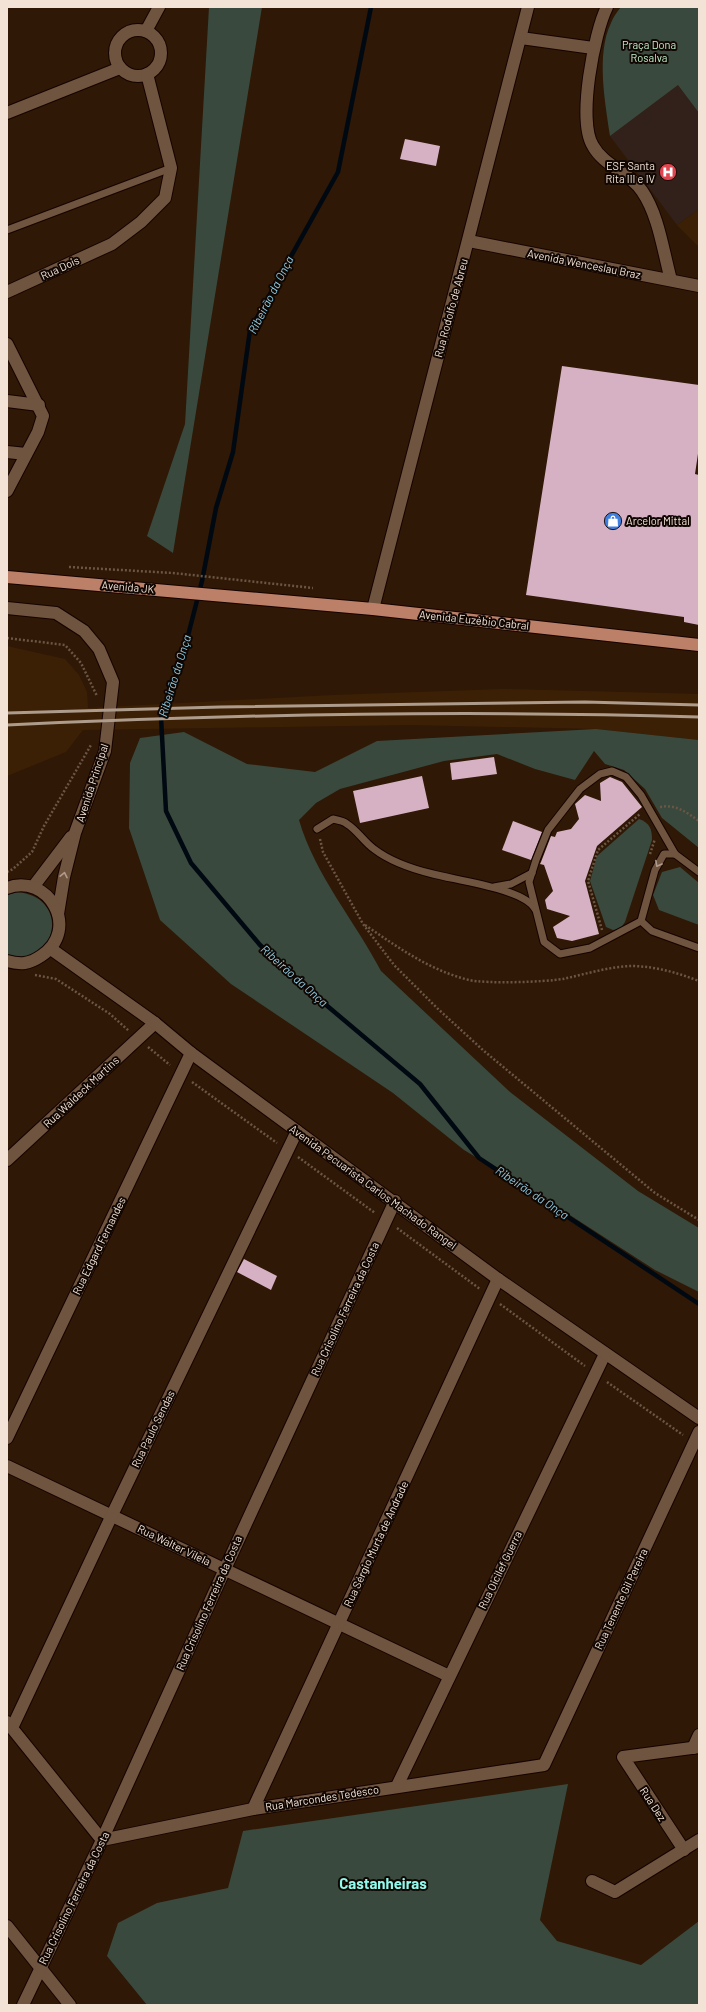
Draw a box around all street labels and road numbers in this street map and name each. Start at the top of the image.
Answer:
street label: Avenida Wenceslau Braz [526,246,642,281]
street label: Rua Dois [38,253,81,282]
street label: Rua Rodolfo de Abreu [431,257,470,359]
street label: Avenida JK [101,578,155,595]
street label: Avenida Euzébio Cabral [418,607,530,632]
street label: Avenida Principal [73,742,110,824]
street label: Rua Waldeck Martins [40,1053,121,1130]
street label: Avenida Pecuarista Carlos Machado Rangel [287,1122,459,1251]
street label: Rua Edgard Fernandes [69,1195,128,1297]
street label: Rua Crisolino Ferreira da Costa [308,1240,381,1378]
street label: Rua Paulo Sendas [128,1388,177,1469]
street label: Rua Sérgio Murta de Andrade [341,1479,411,1609]
street label: Rua Walter Vilela [136,1521,213,1568]
street label: Rua Oicilef Guerra [475,1529,524,1611]
street label: Rua Crisolino Ferreira da Costa [173,1533,244,1672]
street label: Rua Tenente Gil Pereira [591,1546,650,1651]
street label: Rua Marcondes Tedesco [264,1782,380,1813]
street label: Rua Dez [638,1784,669,1823]
street label: Rua Crisolino Ferreira da Costa [36,1829,111,1966]

